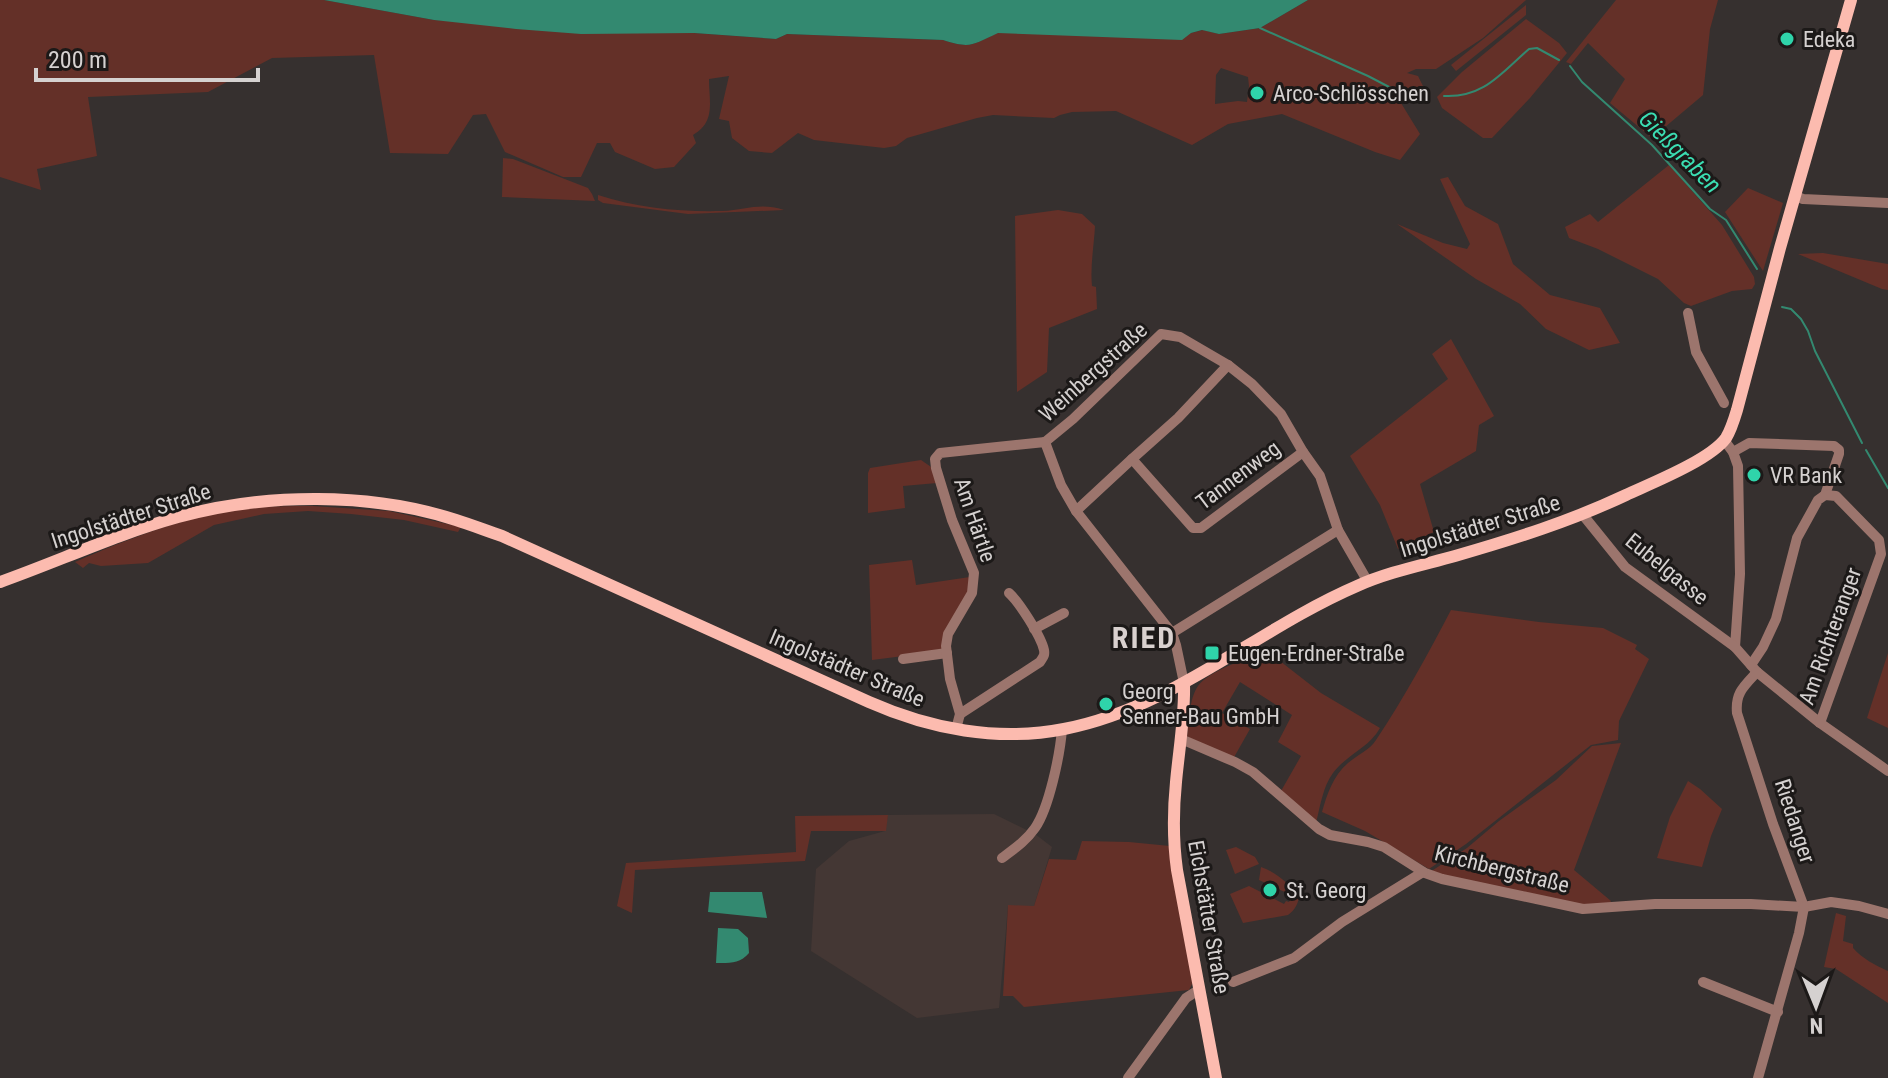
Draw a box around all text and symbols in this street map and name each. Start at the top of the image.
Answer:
place label: Edeka [1803,27,1855,52]
marker: Edeka [1778,30,1796,48]
scale bar [36,32,258,82]
text: 200 m [48,46,107,74]
place label: Arco-Schlösschen [1273,81,1429,106]
marker: Arco-Schlösschen [1248,84,1266,102]
water label: Gießgraben [1633,105,1727,199]
street label: Weinbergstraße [1034,317,1152,427]
street label: Tannenweg [1191,435,1285,515]
place label: VR Bank [1770,463,1842,488]
marker: VR Bank [1745,466,1763,484]
street label: Am Härtle [949,475,1001,565]
street label: Ingolstädter Straße [48,478,214,554]
street label: Ingolstädter Straße [1397,490,1563,562]
street label: Eubelgasse [1621,528,1713,610]
street label: Am Richteranger [1794,564,1866,708]
district label: RIED [1112,620,1176,655]
street label: Ingolstädter Straße [766,624,928,712]
place label: Eugen-Erdner-Straße [1228,641,1405,666]
marker: Eugen-Erdner-Straße [1203,644,1221,662]
place label: Georg Senner-Bau GmbH [1122,679,1280,729]
marker: Georg Senner-Bau GmbH [1097,695,1115,713]
street label: Riedanger [1770,776,1820,867]
street label: Eichstätter Straße [1183,838,1235,996]
street label: Kirchbergstraße [1432,840,1572,898]
place label: St. Georg [1286,878,1366,903]
marker: St. Georg [1261,881,1279,899]
north arrow [1776,966,1856,1046]
text: N [1809,1013,1823,1038]

